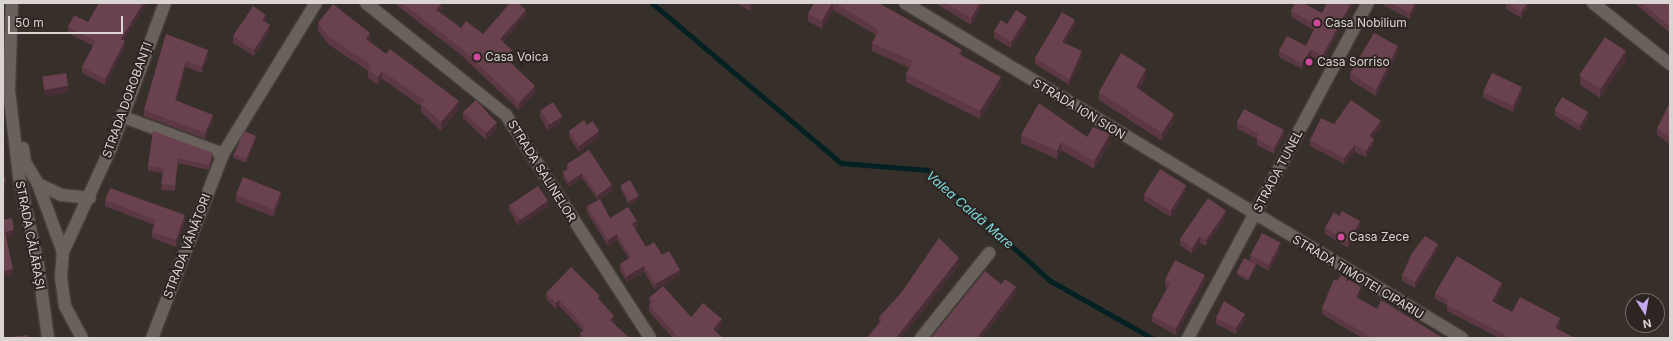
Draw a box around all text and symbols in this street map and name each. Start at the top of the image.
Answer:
scale bar [10,8,125,34]
text: 50 m [15,15,44,30]
place label: Casa Nobilium [1325,16,1407,30]
marker: Casa Nobilium [1312,18,1322,28]
street label: STRADA DOROBANȚI [99,40,155,160]
place label: Casa Voica [485,50,548,64]
marker: Casa Voica [472,52,482,62]
place label: Casa Sorriso [1317,55,1390,69]
marker: Casa Sorriso [1304,57,1314,67]
street label: STRADA ION SION [1030,76,1128,142]
street label: STRADA SALINELOR [505,118,579,224]
street label: STRADA TUNEL [1250,127,1306,215]
water label: Valea Caldă Mare [923,168,1017,252]
street label: STRADA CĂLĂRAȘI [12,180,48,290]
street label: STRADA VÂNĂTORI [160,192,214,300]
place label: Casa Zece [1349,230,1409,244]
street label: STRADA TIMOTEI CIPARIU [1290,232,1426,322]
marker: Casa Zece [1336,232,1346,242]
north arrow [1625,293,1665,333]
text: N [1642,316,1653,331]

